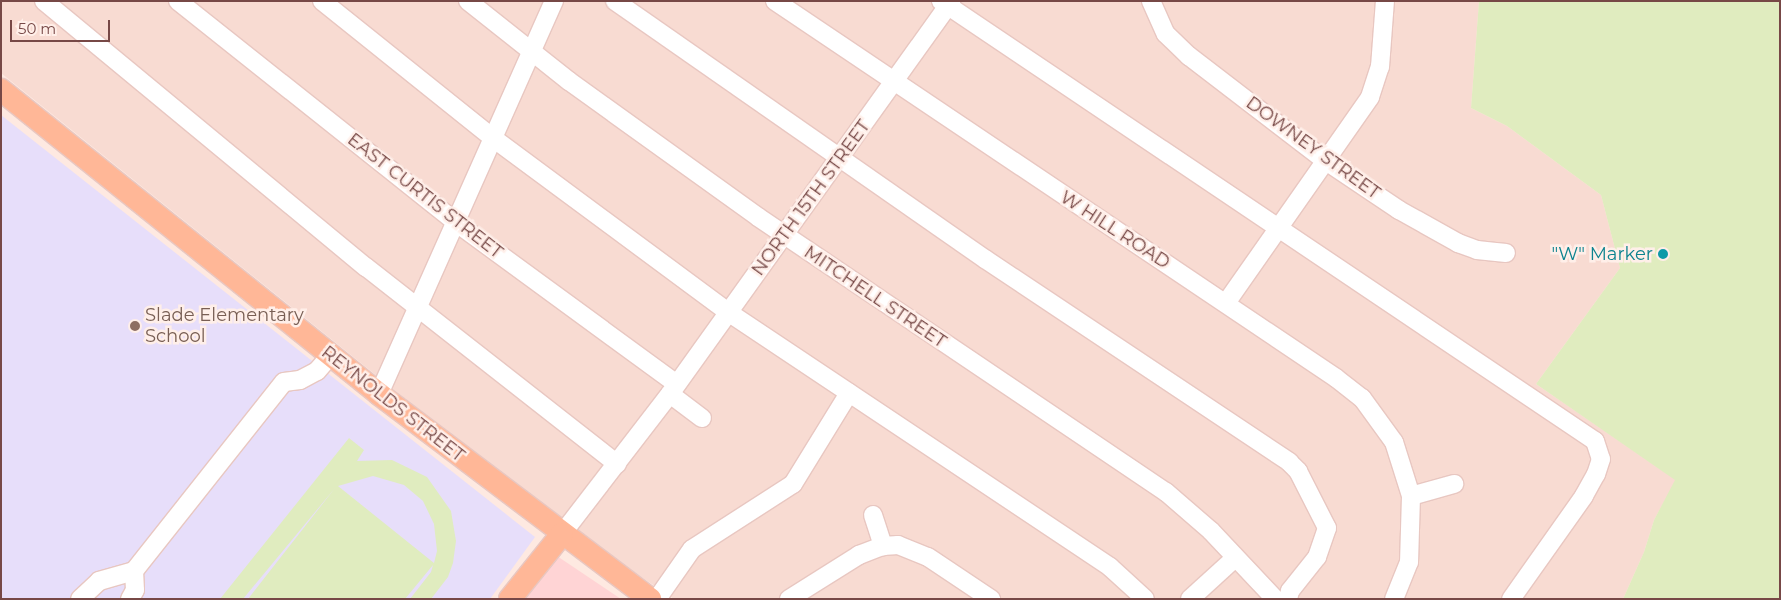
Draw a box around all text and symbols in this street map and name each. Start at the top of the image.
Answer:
scale bar [12,10,112,42]
text: 50 m [18,19,56,38]
street label: DOWNEY STREET [1242,92,1384,204]
street label: NORTH 15TH STREET [747,116,875,280]
street label: EAST CURTIS STREET [343,129,507,263]
street label: W HILL ROAD [1056,187,1174,273]
street label: MITCHELL STREET [800,241,950,353]
place label: "W" Marker [1551,243,1653,265]
marker: "W" Marker [1657,248,1669,260]
place label: Slade Elementary School [145,305,304,348]
marker: Slade Elementary School [129,320,141,332]
street label: REYNOLDS STREET [317,341,469,467]

